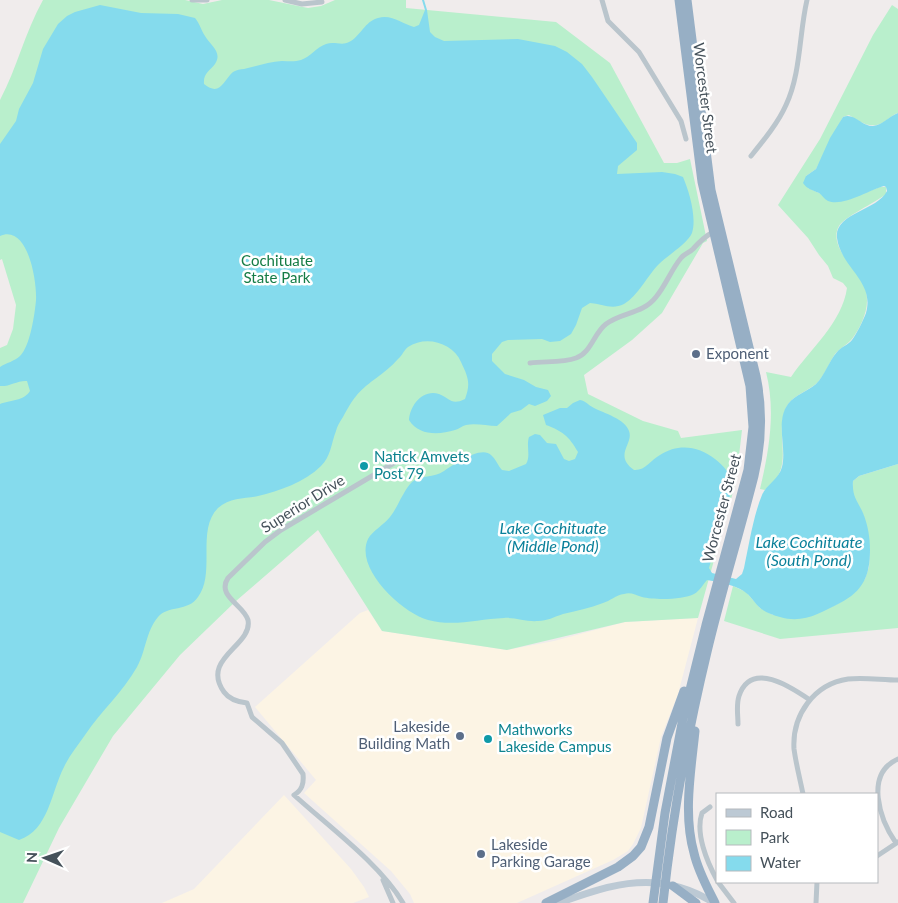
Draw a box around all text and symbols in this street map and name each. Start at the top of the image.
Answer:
street label: Worcester Street [690,41,722,155]
park label: Cochituate State Park [241,251,313,286]
place label: Exponent [706,344,770,362]
marker: Exponent [690,348,702,360]
place label: Natick Amvets Post 79 [374,447,470,482]
street label: Worcester Street [698,451,744,564]
marker: Natick Amvets Post 79 [358,460,370,472]
street label: Superior Drive [257,470,348,536]
water label: Lake Cochituate (Middle Pond) [500,518,607,555]
water label: Lake Cochituate (South Pond) [756,532,863,569]
place label: Lakeside Building Math [358,717,450,752]
place label: Mathworks Lakeside Campus [498,720,612,755]
marker: Lakeside Building Math [454,730,466,742]
marker: Mathworks Lakeside Campus [482,733,494,745]
legend [716,793,878,883]
text: Road [760,803,793,821]
text: Park [760,828,790,846]
north arrow [20,833,70,883]
place label: Lakeside Parking Garage [491,835,591,870]
marker: Lakeside Parking Garage [475,848,487,860]
text: N [23,852,40,863]
text: Water [760,853,801,871]

